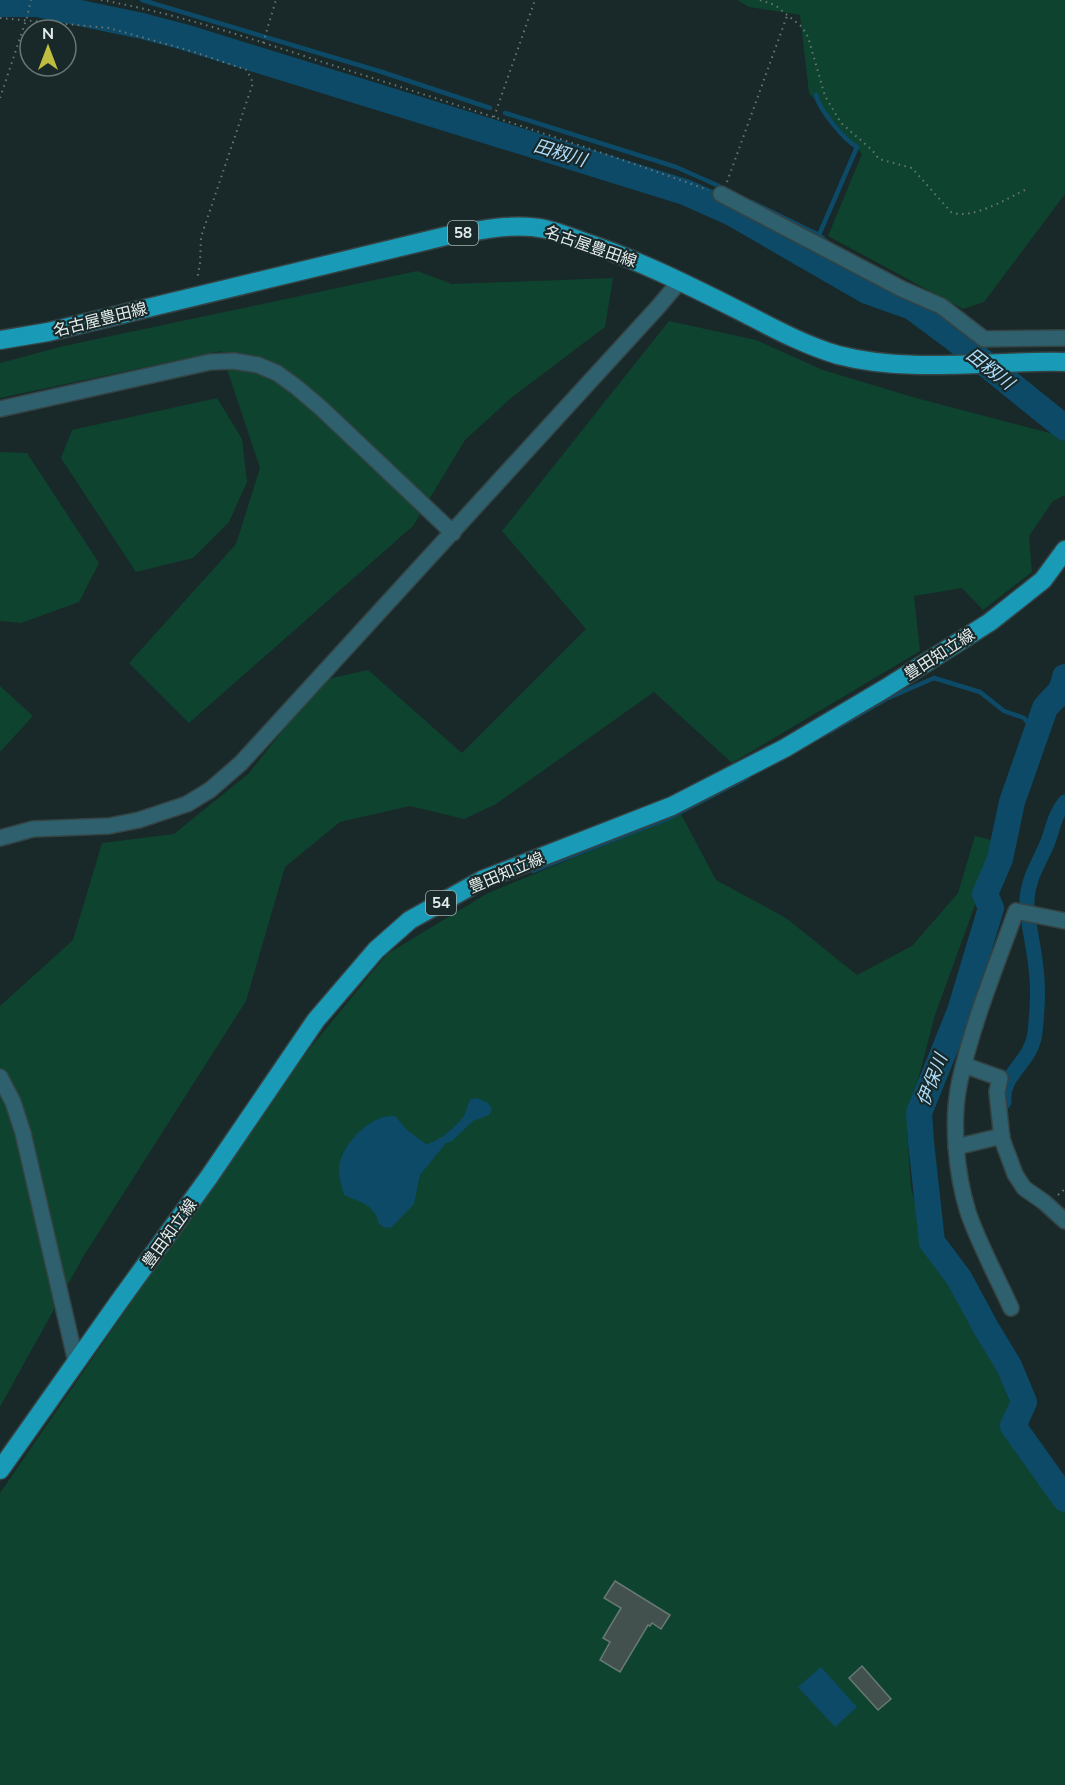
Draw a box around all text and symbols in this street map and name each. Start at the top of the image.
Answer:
north arrow [18,18,78,78]
text: N [42,23,54,43]
water label: 田籾川 [531,134,591,172]
road number: 58 [448,221,478,245]
street label: 名古屋豊田線 [542,221,640,271]
street label: 名古屋豊田線 [51,298,149,340]
water label: 田籾川 [962,343,1020,396]
street label: 豊田知立線 [900,624,978,684]
street label: 豊田知立線 [465,847,547,897]
road number: 54 [426,891,456,915]
water label: 伊保川 [911,1049,953,1109]
street label: 豊田知立線 [137,1195,201,1271]

